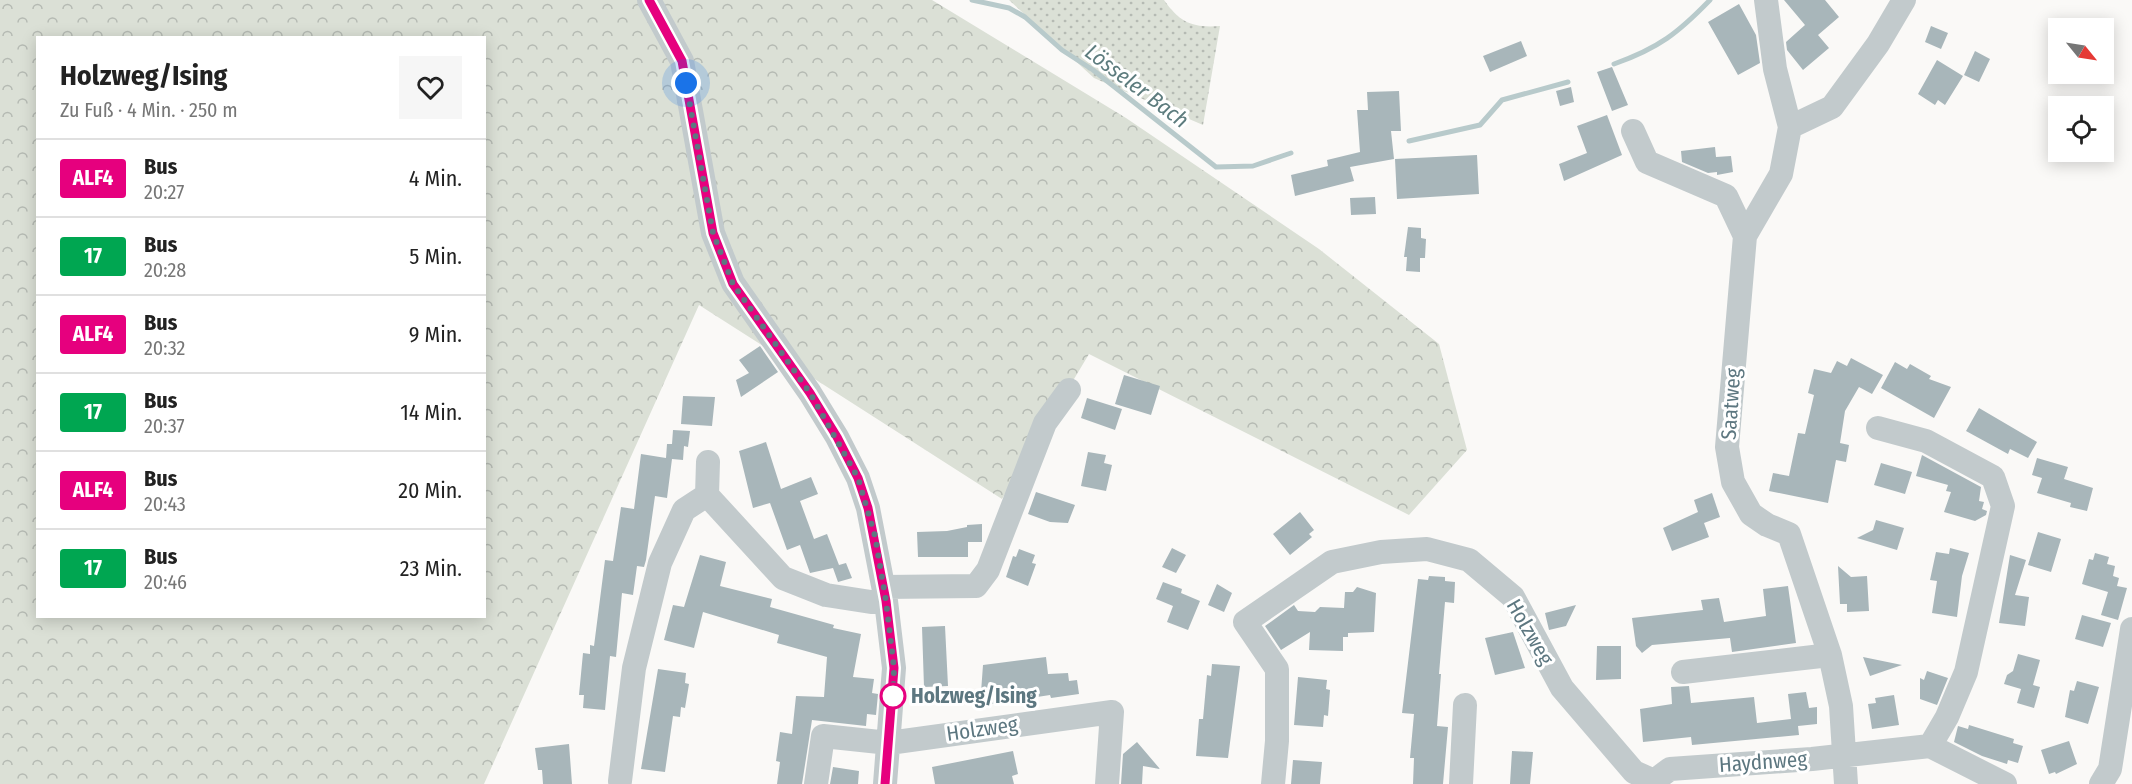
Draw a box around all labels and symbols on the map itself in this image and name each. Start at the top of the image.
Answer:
north arrow [2048,18,2114,84]
water label: Lösseler Bach [1080,38,1194,134]
your location [671,68,701,98]
street label: Saatweg [1716,367,1746,441]
street label: Holzweg [1501,594,1559,670]
marker: Holzweg/Ising [880,683,906,709]
place label: Holzweg/Ising [911,683,1037,709]
street label: Holzweg [945,711,1019,747]
street label: Haydnweg [1718,746,1808,778]

